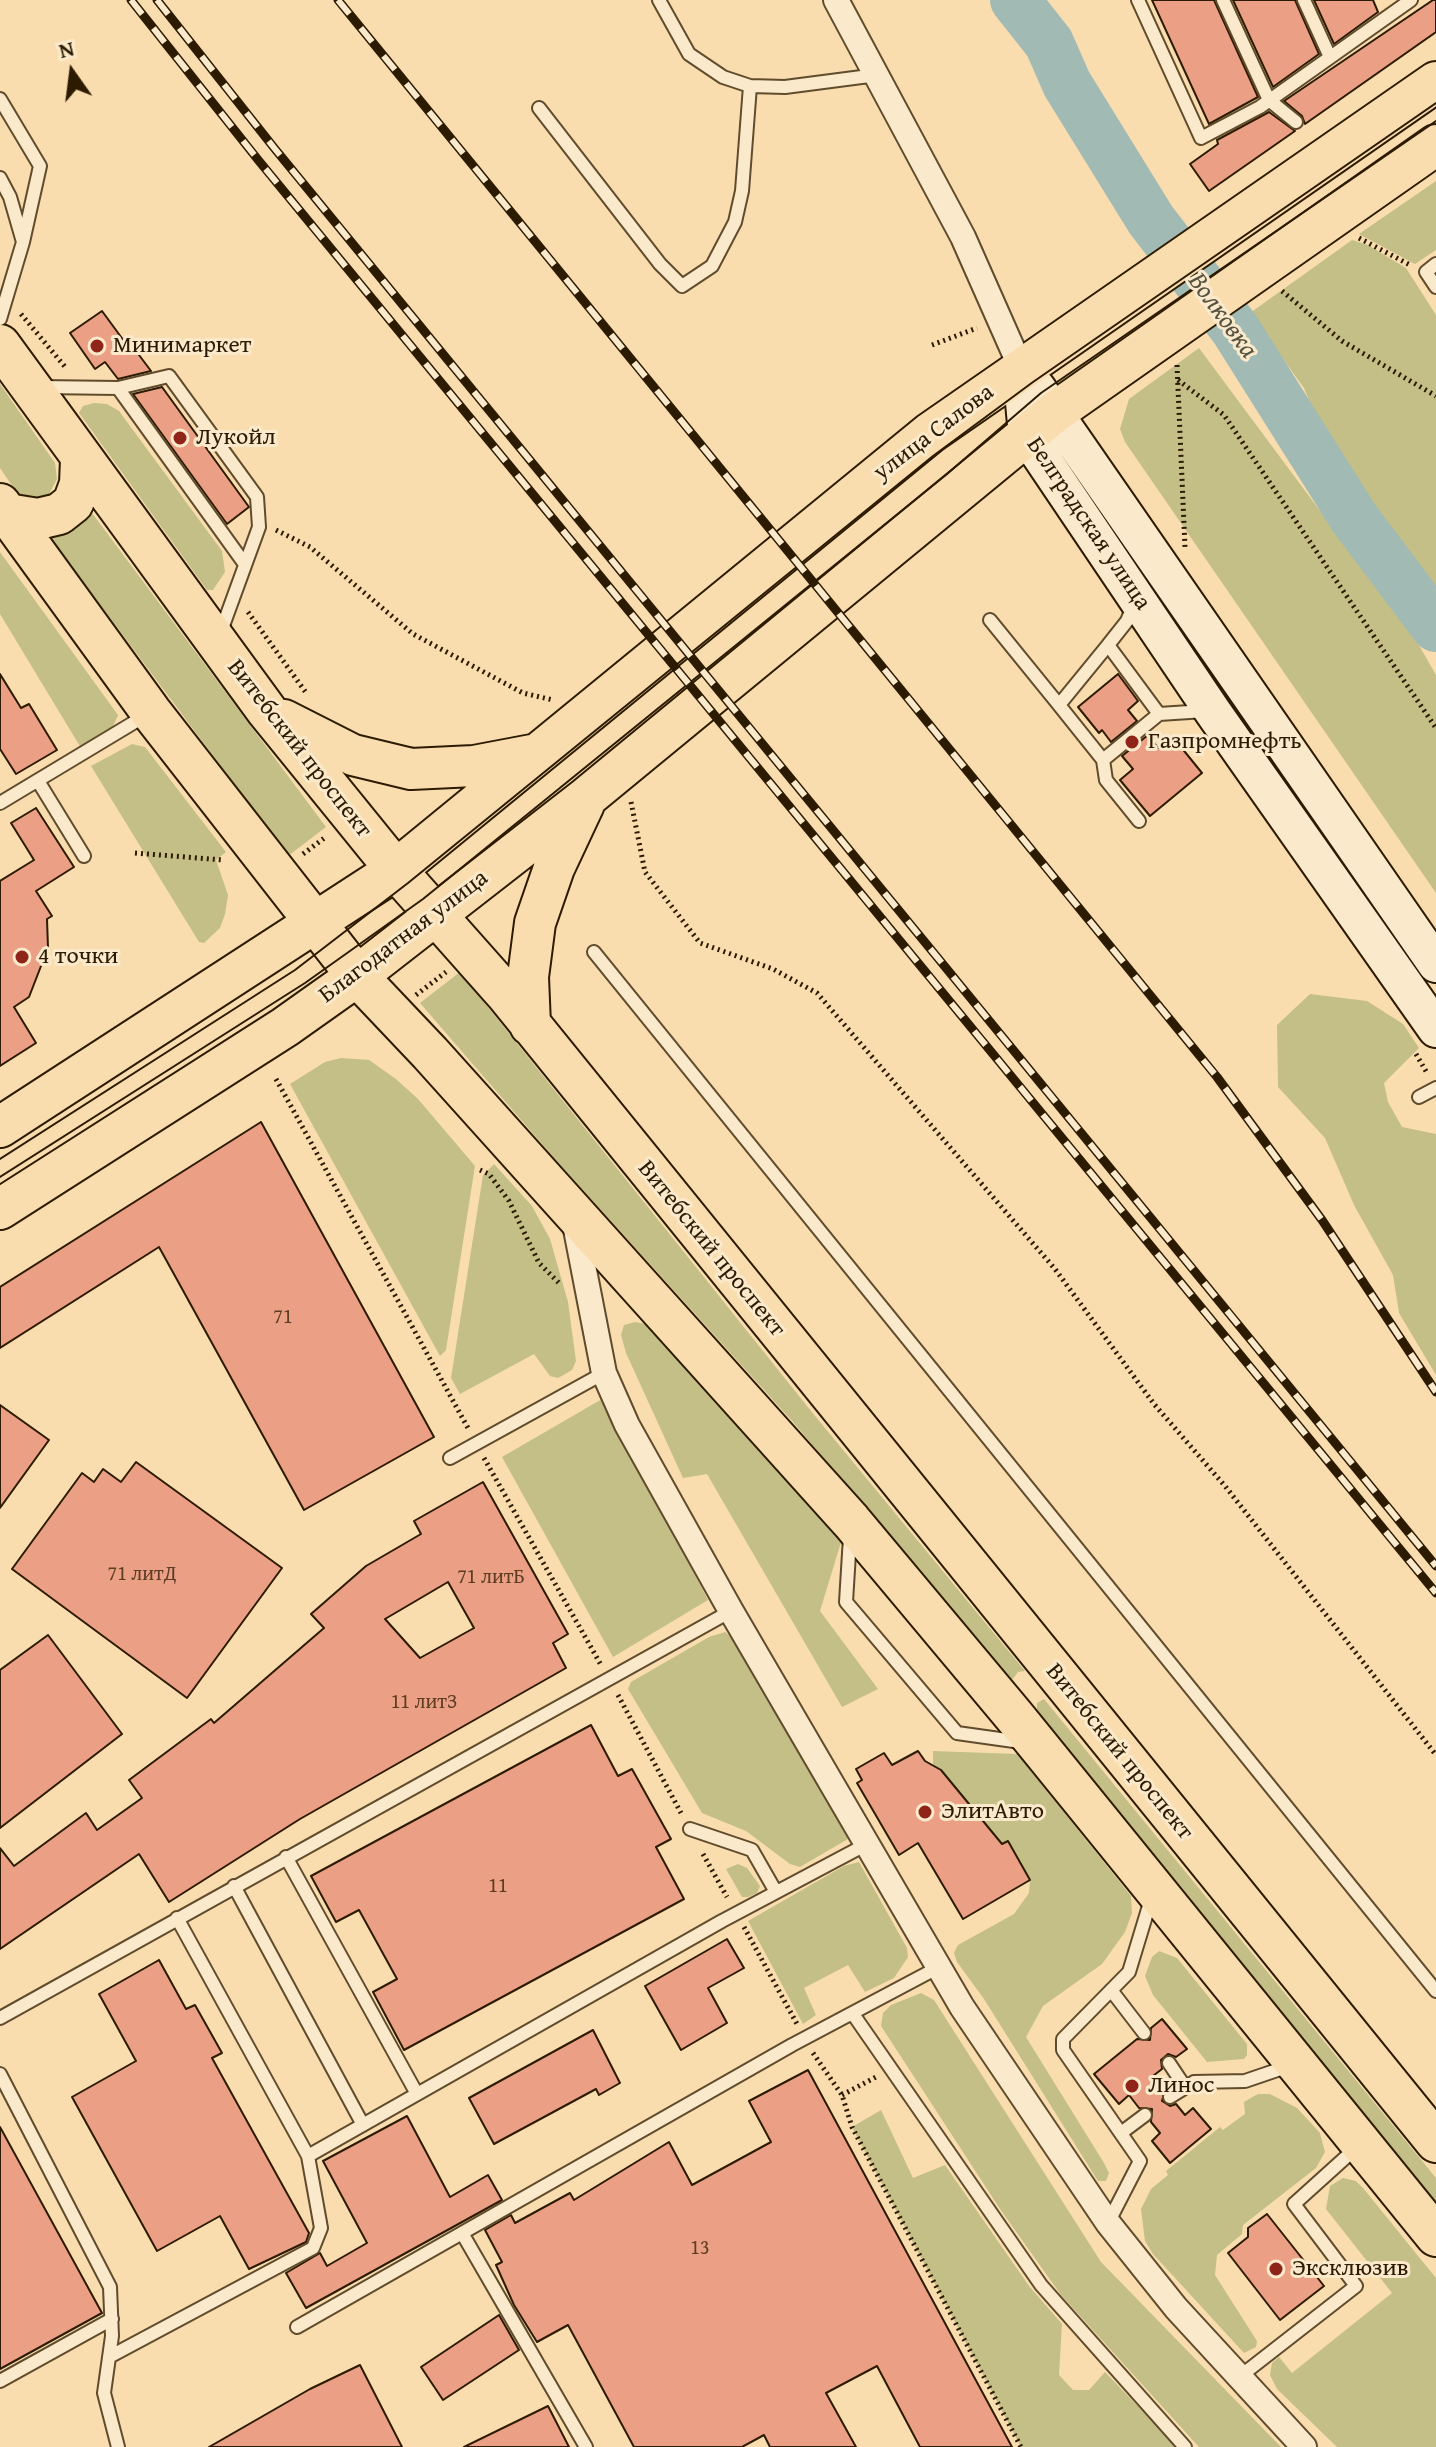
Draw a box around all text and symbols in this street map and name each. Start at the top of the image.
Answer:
text: N [55,31,77,66]
north arrow [32,32,112,112]
water label: Волковка [1181,267,1263,365]
place label: Минимаркет [113,332,251,360]
marker: Минимаркет [88,337,106,355]
street label: улица Салова [868,378,1000,488]
place label: Лукойл [196,424,276,452]
marker: Лукойл [171,429,189,447]
street label: Белградская улица [1019,432,1157,616]
street label: Витебский проспект [220,654,378,844]
place label: Газпромнефть [1148,728,1302,756]
marker: Газпромнефть [1123,733,1141,751]
street label: Благодатная улица [314,864,494,1010]
place label: 4 точки [38,943,118,971]
marker: 4 точки [13,948,31,966]
street label: Витебский проспект [631,1155,791,1343]
house number: 71 [273,1306,293,1330]
house number: 71 литД [107,1563,177,1587]
house number: 71 литБ [457,1566,525,1590]
street label: Витебский проспект [1039,1658,1199,1846]
house number: 11 литЗ [391,1691,457,1715]
place label: ЭлитАвто [941,1798,1044,1826]
marker: ЭлитАвто [916,1803,934,1821]
house number: 11 [488,1875,508,1899]
place label: Линос [1148,2072,1214,2100]
marker: Линос [1123,2077,1141,2095]
house number: 13 [690,2237,710,2261]
place label: Эксклюзив [1292,2255,1408,2283]
marker: Эксклюзив [1267,2260,1285,2278]

